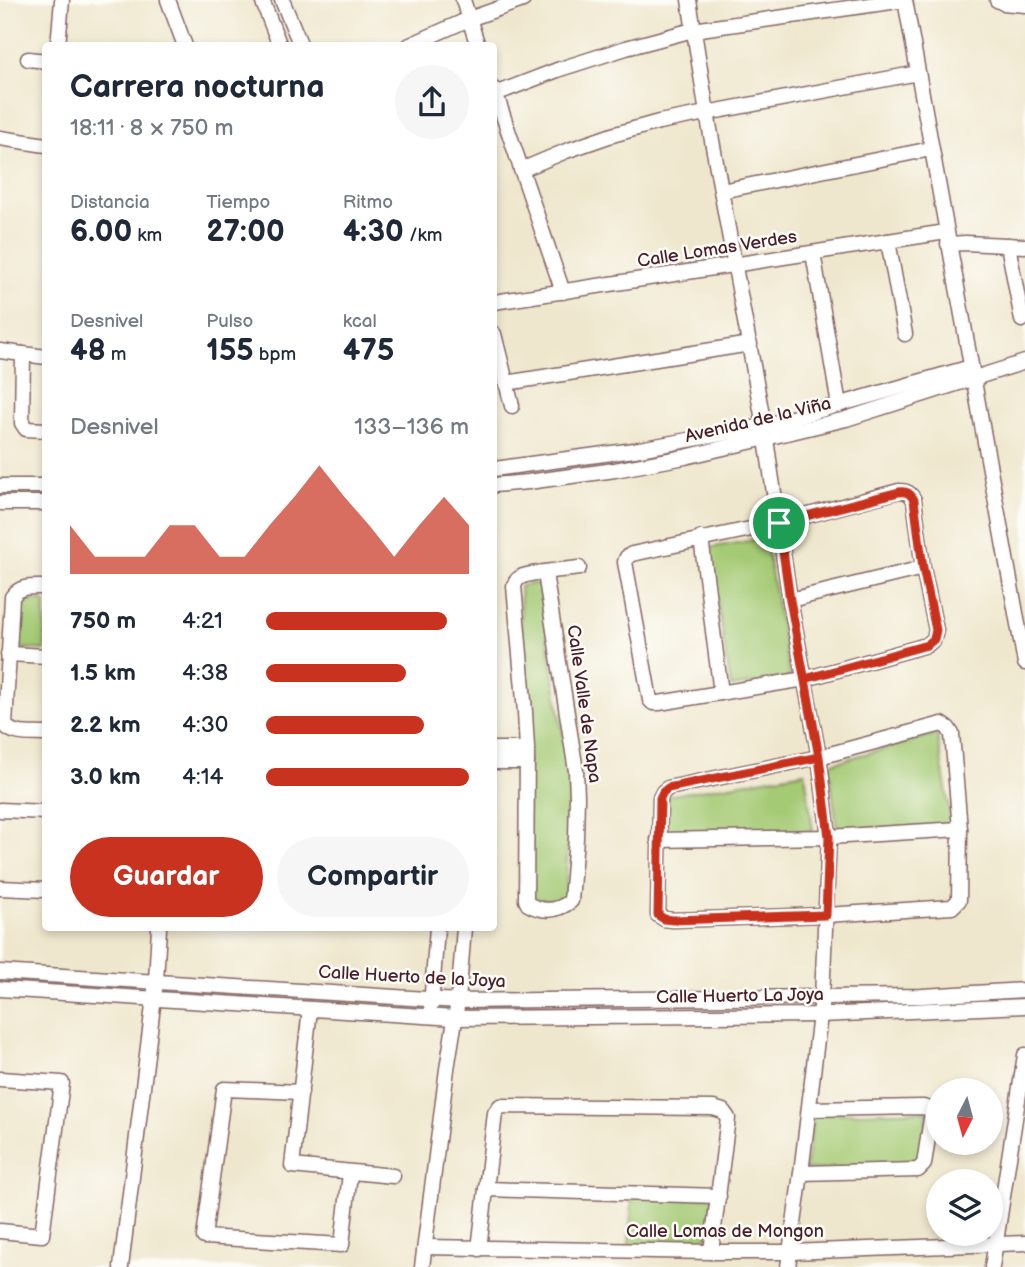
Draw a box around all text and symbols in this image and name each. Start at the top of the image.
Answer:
button: share [395,65,469,139]
text: Carrera nocturna [70,68,325,107]
text: 18:11 · 8 × 750 m [70,114,233,142]
text: Distancia [70,191,150,214]
text: Tiempo [206,191,270,214]
text: Ritmo [343,191,393,214]
text: 6.00 [70,214,132,250]
text: 27:00 [206,214,285,250]
text: 4:30 [343,214,404,250]
text: km [132,224,162,247]
text: /km [404,224,443,247]
street label: Calle Lomas Verdes [636,226,798,272]
text: Desnivel [70,310,143,333]
text: Pulso [206,310,253,333]
text: kcal [343,310,377,333]
text: 48 [70,333,106,369]
text: 155 [206,333,254,369]
text: 475 [343,333,394,369]
text: m [106,343,127,366]
text: bpm [254,343,296,366]
street label: Avenida de la Viña [683,393,833,447]
text: Desnivel [70,413,159,441]
text: 133–136 m [354,413,469,441]
pin [749,493,809,553]
icon: arrive [760,504,798,542]
text: 750 m [70,607,136,635]
text: 4:21 [182,607,223,635]
street label: Calle Valle de Napa [563,624,605,784]
text: 1.5 km [70,659,136,687]
text: 4:38 [182,659,228,687]
text: 2.2 km [70,711,141,739]
text: 4:30 [182,711,228,739]
text: 3.0 km [70,763,141,791]
text: 4:14 [182,763,224,791]
button: Guardar [70,837,263,917]
button: Compartir [277,837,469,917]
street label: Calle Huerto de la Joya [318,962,506,992]
street label: Calle Huerto La Joya [656,984,824,1008]
north arrow [926,1078,1003,1155]
map controls [926,1078,1003,1246]
button: layers [926,1169,1003,1246]
street label: Calle Lomas de Mongon [626,1221,824,1242]

